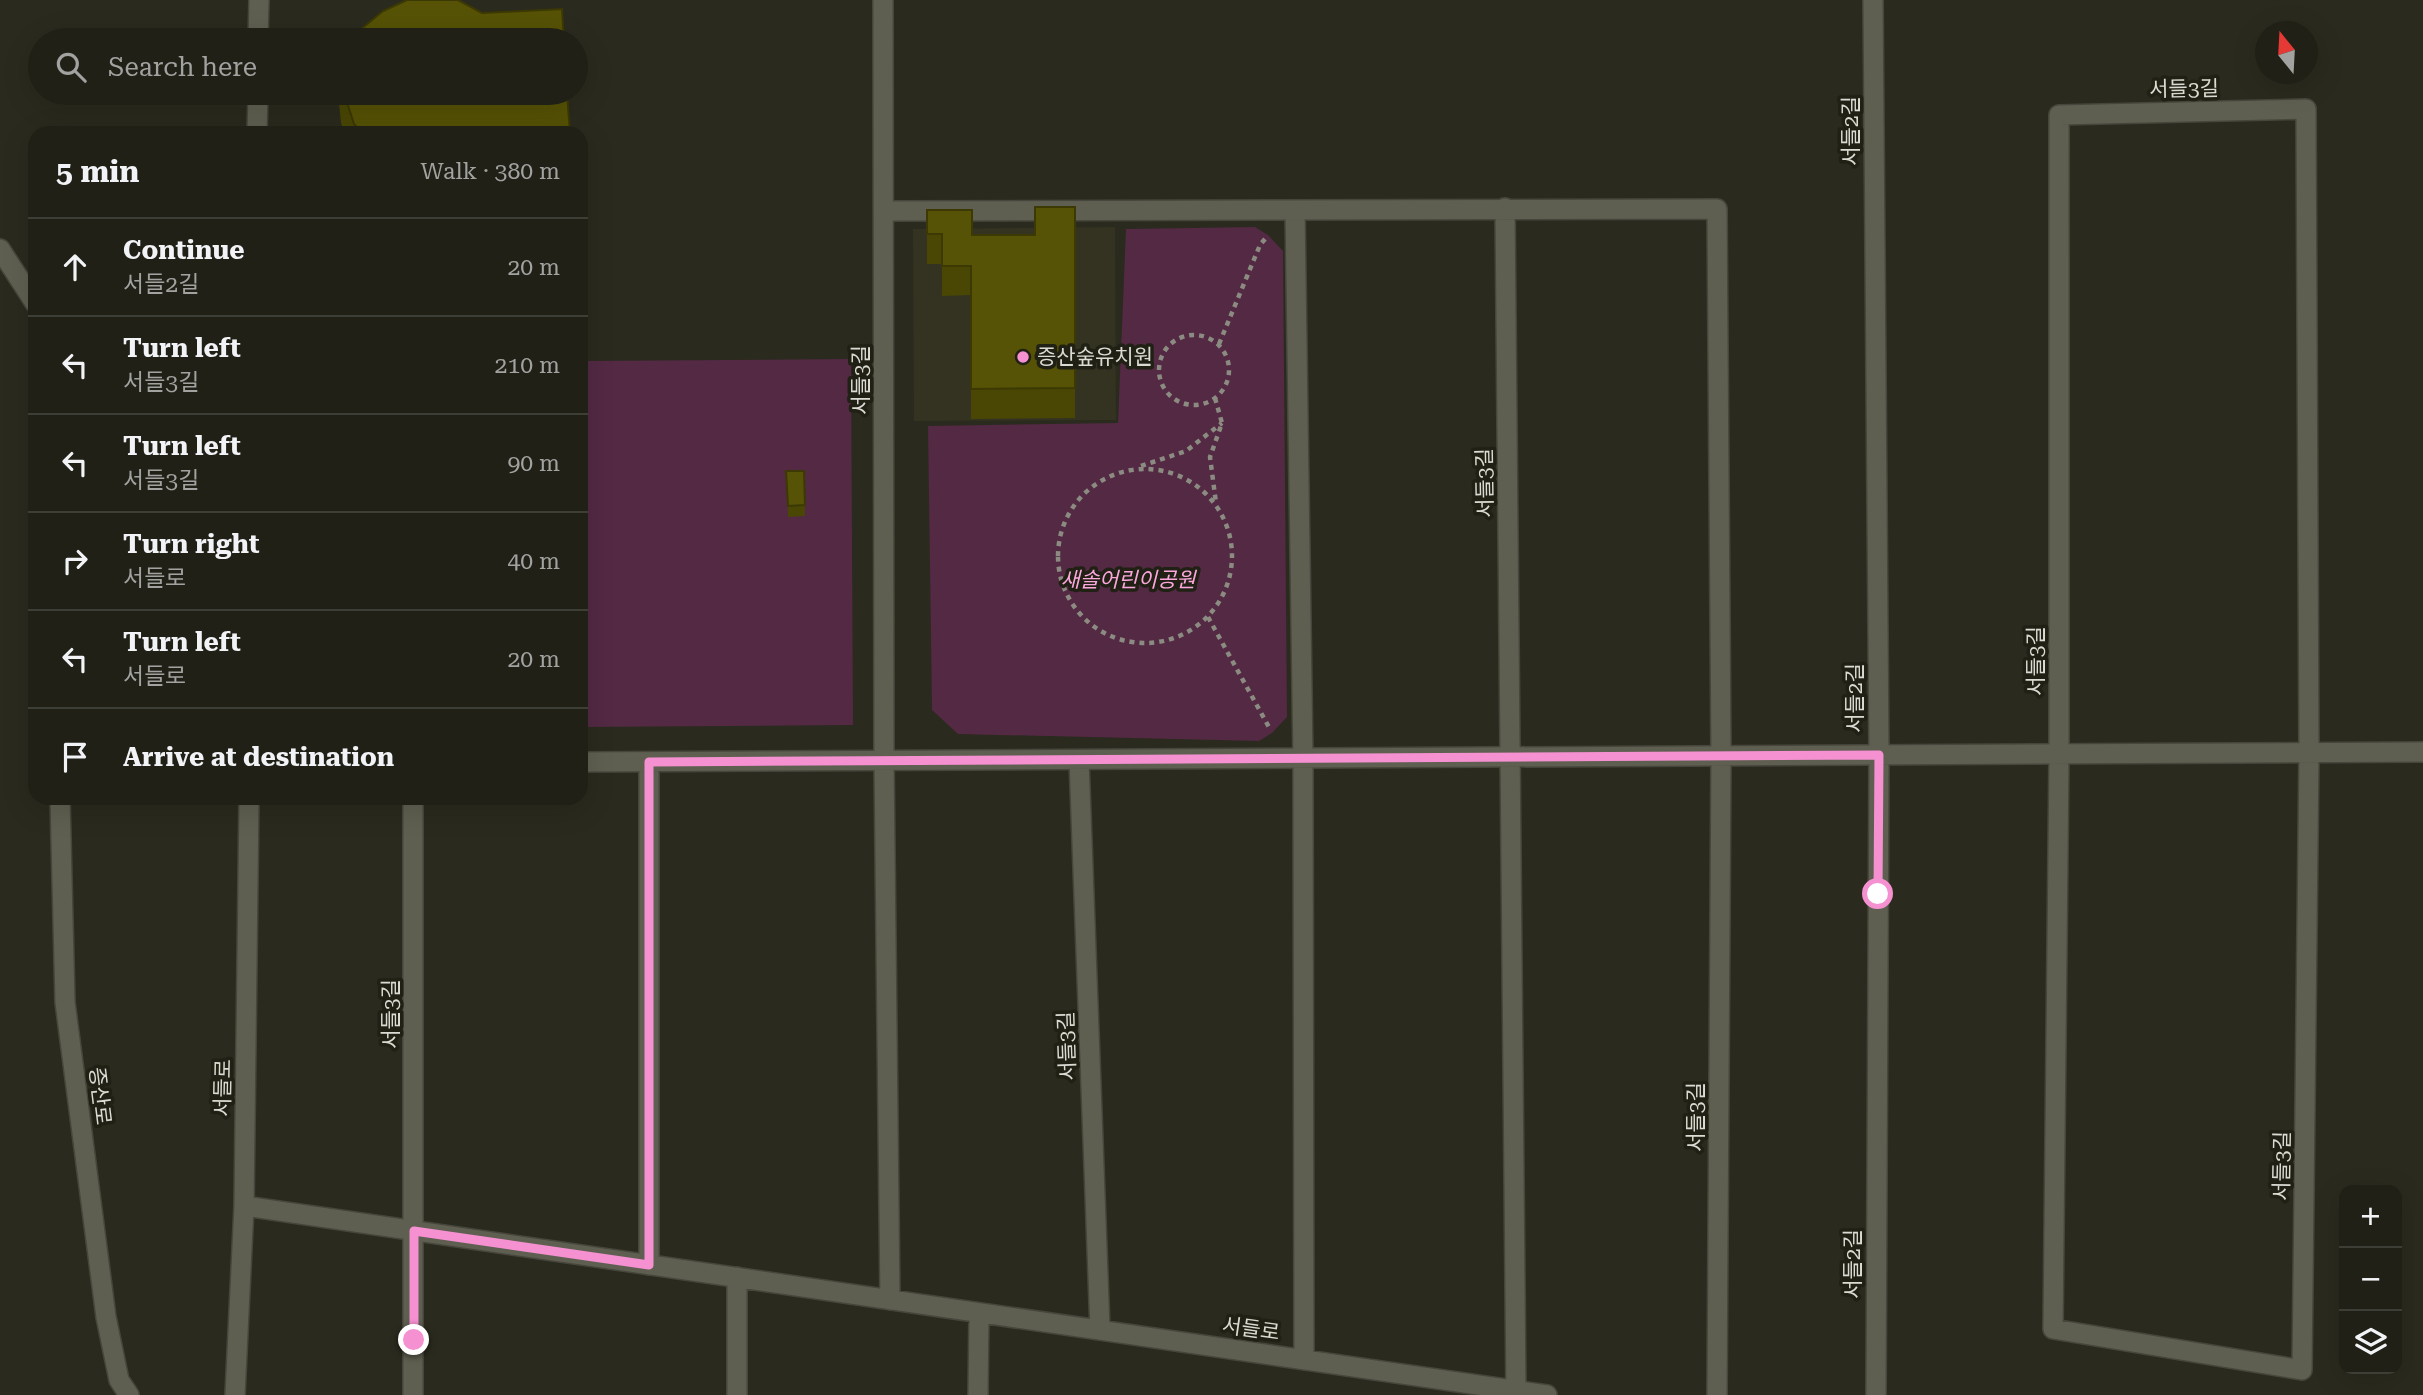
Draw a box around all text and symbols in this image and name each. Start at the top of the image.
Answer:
north arrow [2255,21,2318,84]
search box [28,28,588,105]
icon: search [52,48,90,86]
text: Search here [108,52,257,82]
street label: 서들3길 [2149,76,2219,102]
street label: 서들2길 [1839,96,1863,166]
text: 5 min [56,154,139,189]
text: Walk · 380 m [421,158,560,185]
text: Continue [123,235,245,265]
icon: ahead [56,248,94,286]
text: 20 m [507,254,560,281]
text: 서들2길 [123,271,199,298]
text: Turn left [123,333,241,363]
street label: 서들3길 [849,345,873,415]
place label: 증산숲유치원 [1037,345,1153,369]
icon: left [56,346,94,384]
marker: 증산숲유치원 [1015,349,1031,365]
text: 210 m [495,352,560,379]
text: 서들3길 [123,369,199,396]
text: Turn left [123,431,241,461]
icon: left [56,444,94,482]
street label: 서들3길 [1472,448,1498,518]
text: 90 m [507,450,560,477]
text: 서들3길 [123,467,199,494]
text: Turn right [123,529,259,559]
icon: right [56,542,94,580]
text: 40 m [507,548,560,575]
text: 서들로 [123,565,186,592]
park label: 새솔어린이공원 [1060,568,1197,592]
street label: 서들3길 [2024,626,2048,696]
text: Turn left [123,627,241,657]
icon: left [56,640,94,678]
text: 20 m [507,646,560,673]
text: 서들로 [123,663,186,690]
street label: 서들2길 [1843,663,1867,733]
icon: arrive [56,738,94,776]
text: Arrive at destination [123,742,394,772]
route start [1862,878,1893,909]
street label: 서들3길 [379,979,403,1049]
street label: 서들3길 [1054,1011,1080,1081]
street label: 서들로 [210,1059,236,1117]
street label: 증산로 [85,1066,115,1126]
street label: 서들3길 [1684,1082,1708,1152]
street label: 서들3길 [2269,1131,2295,1201]
map controls [2339,1185,2402,1374]
button: + [2339,1185,2402,1248]
street label: 서들2길 [1841,1229,1865,1299]
button: − [2339,1248,2402,1311]
button: layers [2339,1311,2402,1374]
street label: 서들로 [1221,1313,1281,1345]
route end [398,1324,429,1355]

